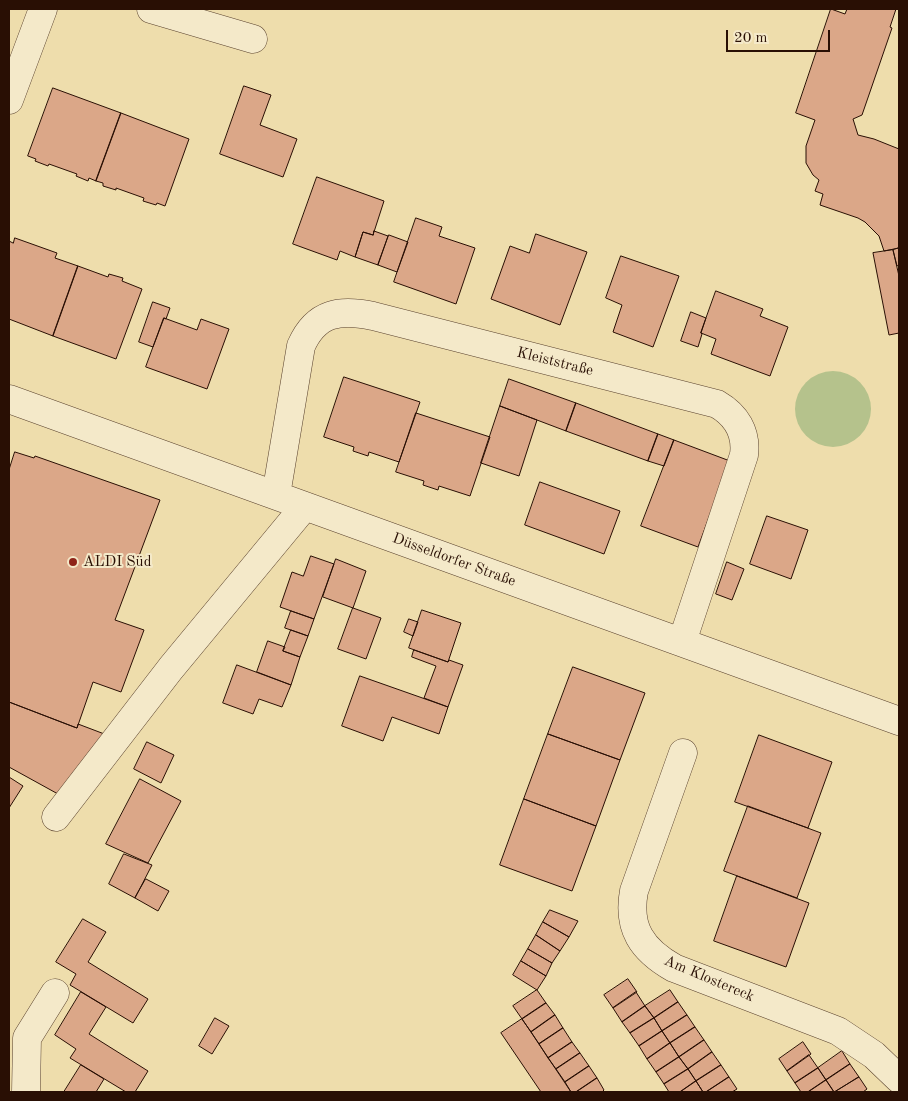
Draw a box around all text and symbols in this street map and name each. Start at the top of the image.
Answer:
scale bar [728,20,832,52]
text: 20 m [734,31,768,46]
street label: Kleiststraße [515,344,595,380]
street label: Düsseldorfer Straße [390,529,518,591]
place label: ALDI Süd [83,553,151,571]
marker: ALDI Süd [67,556,79,568]
street label: Am Klostereck [661,952,757,1006]

